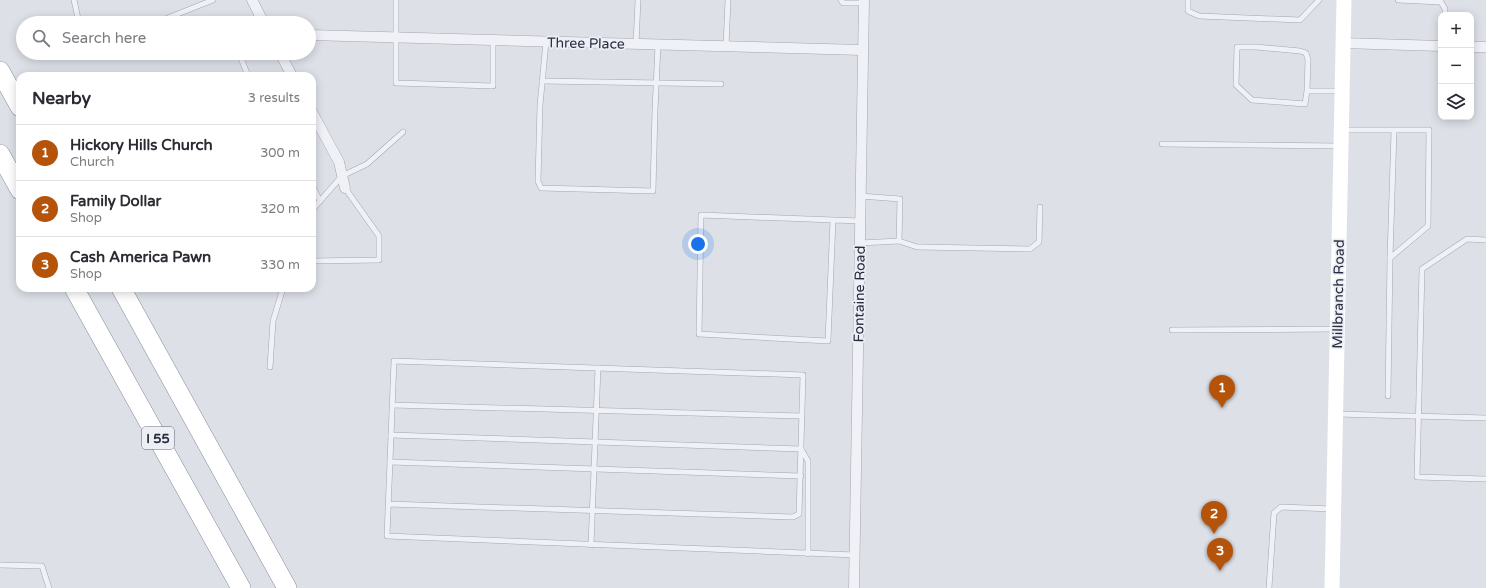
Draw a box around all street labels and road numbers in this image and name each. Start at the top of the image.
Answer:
street label: Three Place [547,34,625,53]
street label: Millbranch Road [1329,239,1348,349]
street label: Fontaine Road [850,245,869,343]
road number: I 55 [142,427,174,449]

